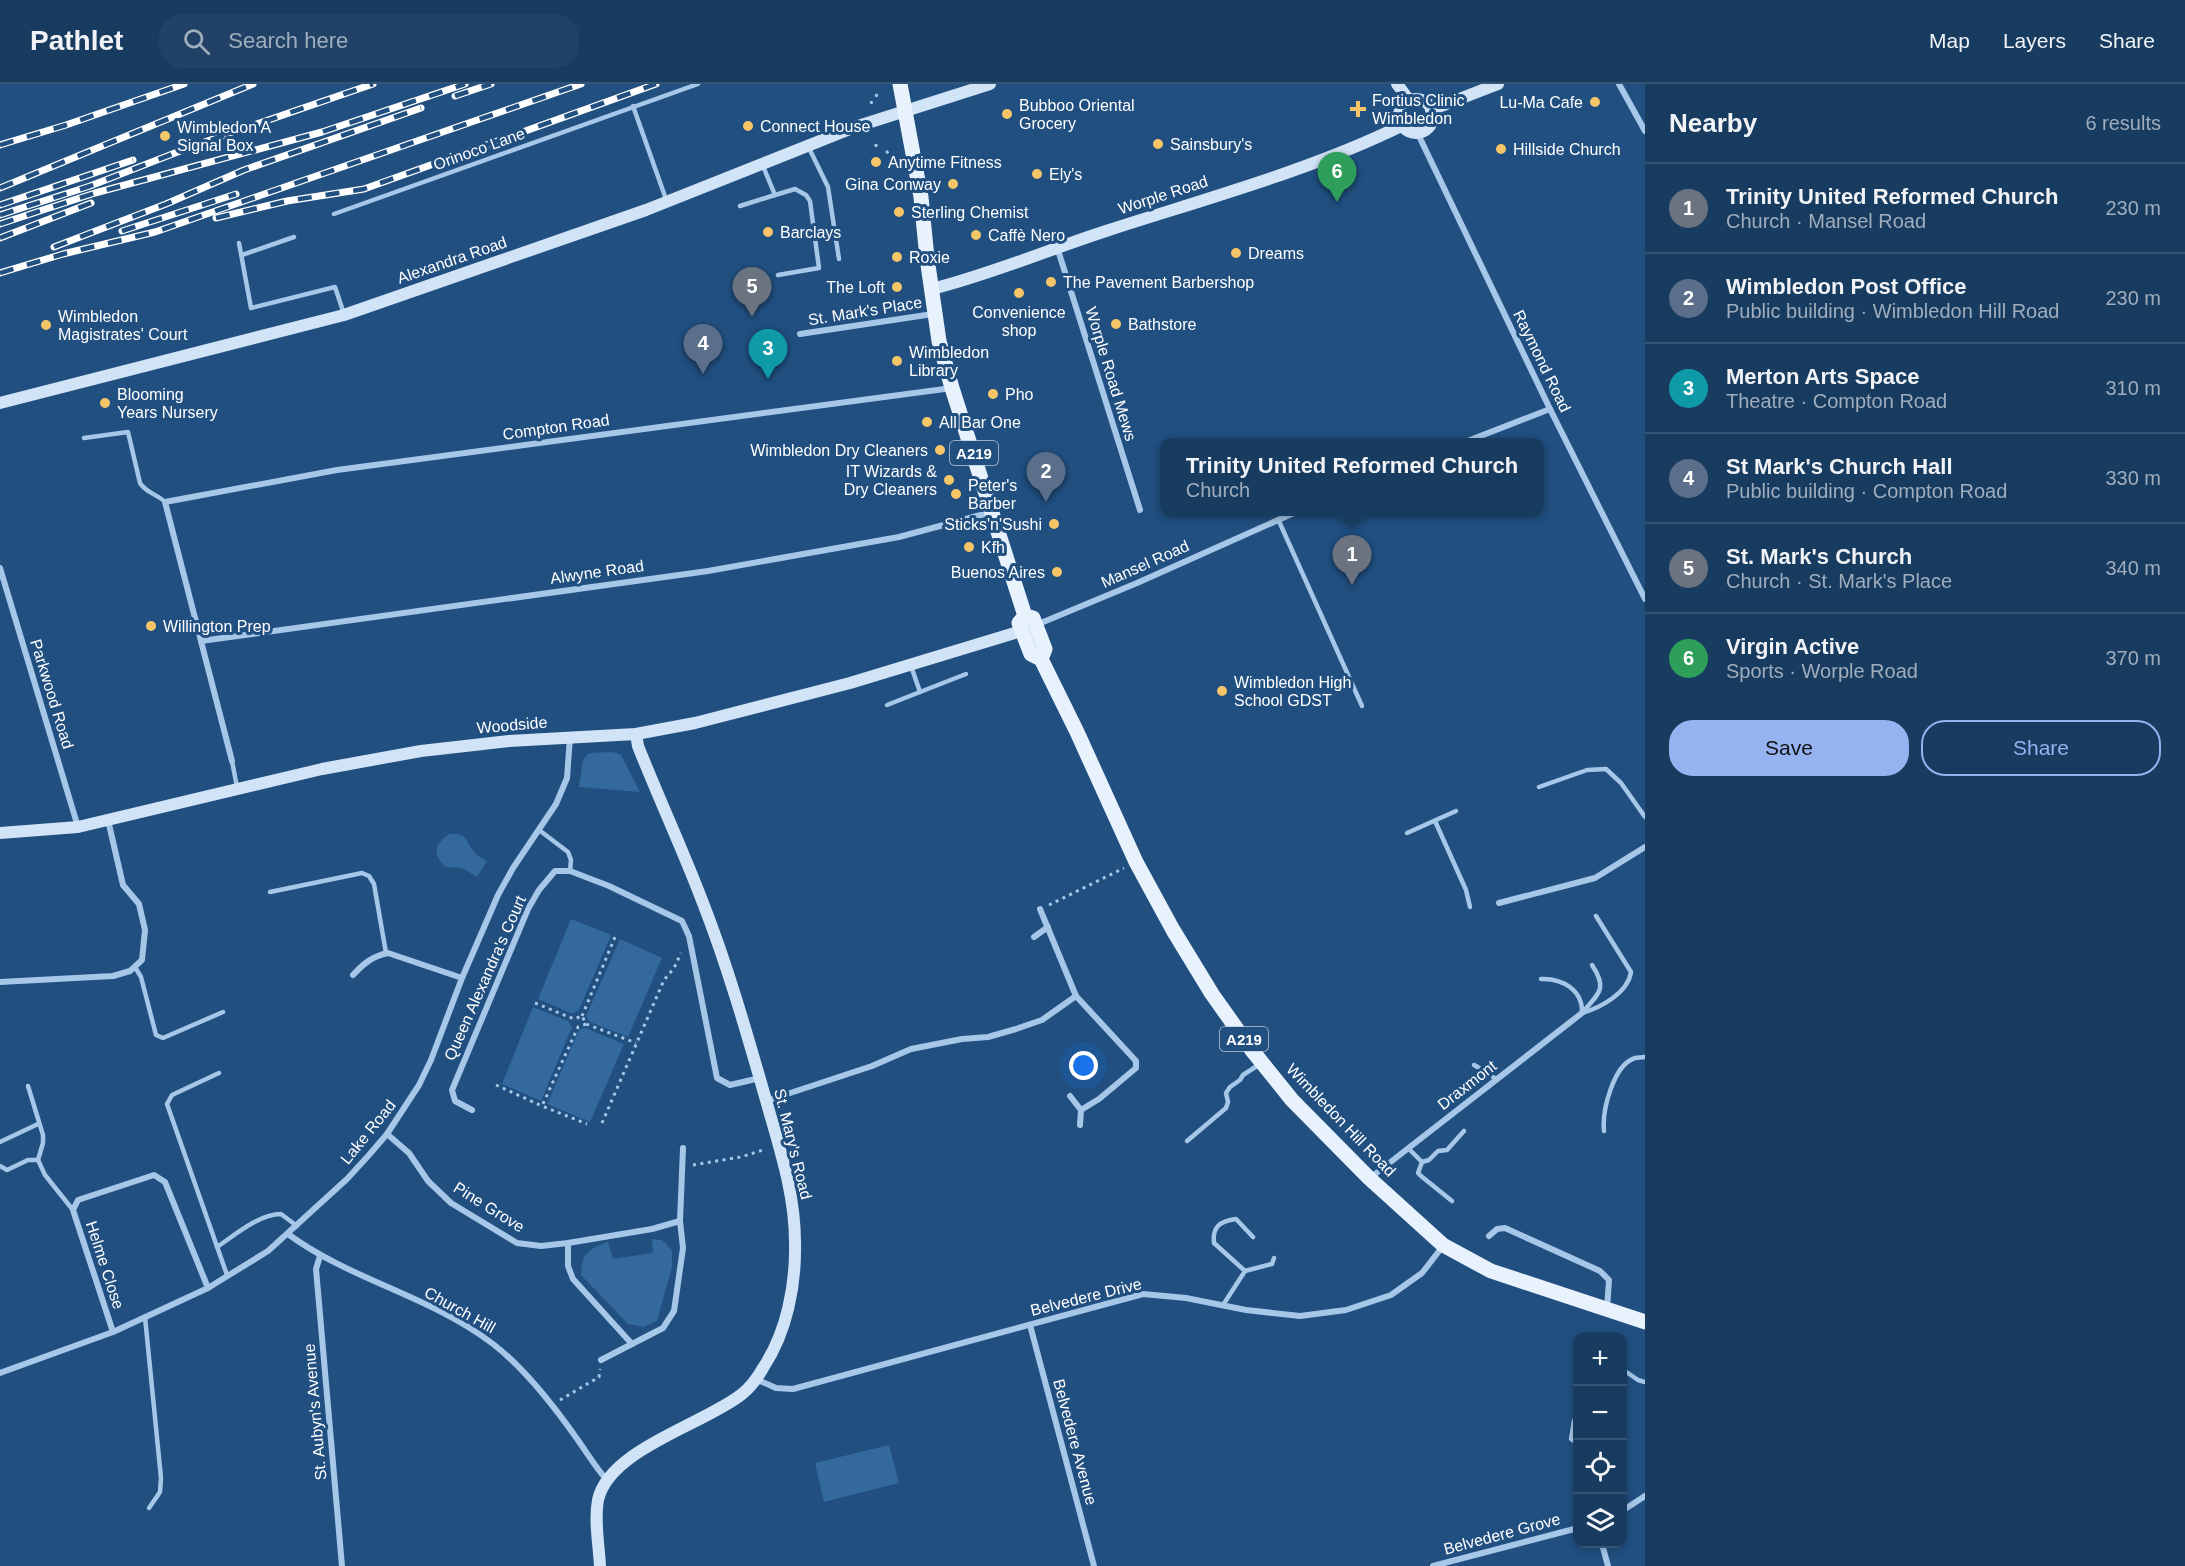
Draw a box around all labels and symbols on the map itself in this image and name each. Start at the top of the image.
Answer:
place label: Fortius Clinic Wimbledon [1372,92,1464,127]
place label: Lu-Ma Cafe [1499,94,1583,111]
marker: Lu-Ma Cafe [1588,95,1602,109]
place label: Bubboo Oriental Grocery [1019,97,1135,132]
marker: Fortius Clinic Wimbledon [1349,100,1367,118]
marker: Bubboo Oriental Grocery [1000,107,1014,121]
place label: Connect House [760,118,870,135]
place label: Wimbledon A Signal Box [177,119,272,154]
marker: Connect House [741,119,755,133]
street label: Orinoco Lane [431,125,527,173]
marker: Wimbledon A Signal Box [158,129,172,143]
place label: Sainsbury's [1170,136,1252,153]
marker: Sainsbury's [1151,137,1165,151]
place label: Hillside Church [1513,141,1621,158]
marker: Hillside Church [1494,142,1508,156]
pin: 6 [1318,152,1356,202]
place label: Anytime Fitness [888,154,1002,171]
marker: Anytime Fitness [869,155,883,169]
place label: Ely's [1049,166,1082,183]
marker: Ely's [1030,167,1044,181]
street label: Worple Road [1116,173,1210,217]
place label: Gina Conway [845,176,941,193]
marker: Gina Conway [946,177,960,191]
place label: Sterling Chemist [911,204,1029,221]
marker: Sterling Chemist [892,205,906,219]
place label: Barclays [780,224,841,241]
marker: Barclays [761,225,775,239]
place label: Caffè Nero [988,227,1065,244]
marker: Caffè Nero [969,228,983,242]
street label: Alexandra Road [395,233,509,287]
place label: Dreams [1248,245,1304,262]
marker: Dreams [1229,246,1243,260]
place label: Roxie [909,249,950,266]
marker: Roxie [890,250,904,264]
pin: 5 [732,268,771,317]
place label: The Pavement Barbershop [1063,274,1254,291]
marker: The Pavement Barbershop [1044,275,1058,289]
place label: The Loft [826,279,886,296]
marker: The Loft [890,280,904,294]
marker: Convenience shop [1012,286,1026,300]
street label: St. Mark's Place [807,294,923,328]
place label: Convenience shop [972,304,1066,339]
street label: Worple Road Mews [1083,305,1139,443]
street label: Raymond Road [1510,307,1574,415]
place label: Wimbledon Magistrates' Court [58,308,188,343]
place label: Bathstore [1128,316,1197,333]
marker: Bathstore [1109,317,1123,331]
marker: Wimbledon Magistrates' Court [39,318,53,332]
pin: 4 [684,324,722,374]
pin: 3 [748,330,788,379]
place label: Wimbledon Library [909,344,989,379]
marker: Wimbledon Library [890,354,904,368]
place label: Blooming Years Nursery [117,386,218,421]
place label: Pho [1005,386,1034,403]
marker: Pho [986,387,1000,401]
marker: Blooming Years Nursery [98,396,112,410]
street label: Compton Road [502,411,610,443]
place label: All Bar One [939,414,1021,431]
marker: All Bar One [920,415,934,429]
road number: A219 [950,441,998,465]
place label: Wimbledon Dry Cleaners [750,442,928,459]
marker: Wimbledon Dry Cleaners [933,443,947,457]
pin: 2 [1026,452,1066,502]
place label: IT Wizards & Dry Cleaners [844,463,937,498]
marker: IT Wizards & Dry Cleaners [942,473,956,487]
place label: Peter's Barber [968,477,1017,512]
marker: Peter's Barber [949,487,963,501]
place label: Sticks'n'Sushi [944,516,1042,533]
marker: Sticks'n'Sushi [1047,517,1061,531]
pin: 1 [1332,536,1372,585]
street label: Mansel Road [1098,537,1192,591]
place label: Kfh [981,539,1005,556]
marker: Kfh [962,540,976,554]
street label: Alwyne Road [549,557,645,587]
place label: Buenos Aires [951,564,1045,581]
marker: Buenos Aires [1050,565,1064,579]
place label: Willington Prep [163,618,271,635]
marker: Willington Prep [144,619,158,633]
street label: Parkwood Road [27,637,77,751]
place label: Wimbledon High School GDST [1234,674,1351,709]
marker: Wimbledon High School GDST [1215,684,1229,698]
street label: Woodside [476,713,548,737]
street label: Queen Alexandra's Court [441,893,529,1063]
road number: A219 [1220,1027,1268,1051]
your location [1069,1051,1098,1080]
street label: Draxmont [1434,1057,1500,1113]
street label: Wimbledon Hill Road [1283,1060,1399,1180]
street label: St. Mary's Road [771,1087,815,1201]
street label: Lake Road [337,1097,399,1167]
street label: Pine Grove [451,1179,528,1235]
street label: Helme Close [83,1219,127,1311]
street label: Belvedere Drive [1029,1275,1143,1319]
street label: Church Hill [422,1284,498,1336]
street label: St. Aubyn's Avenue [301,1343,329,1481]
street label: Belvedere Avenue [1050,1377,1100,1507]
street label: Belvedere Grove [1442,1510,1562,1558]

